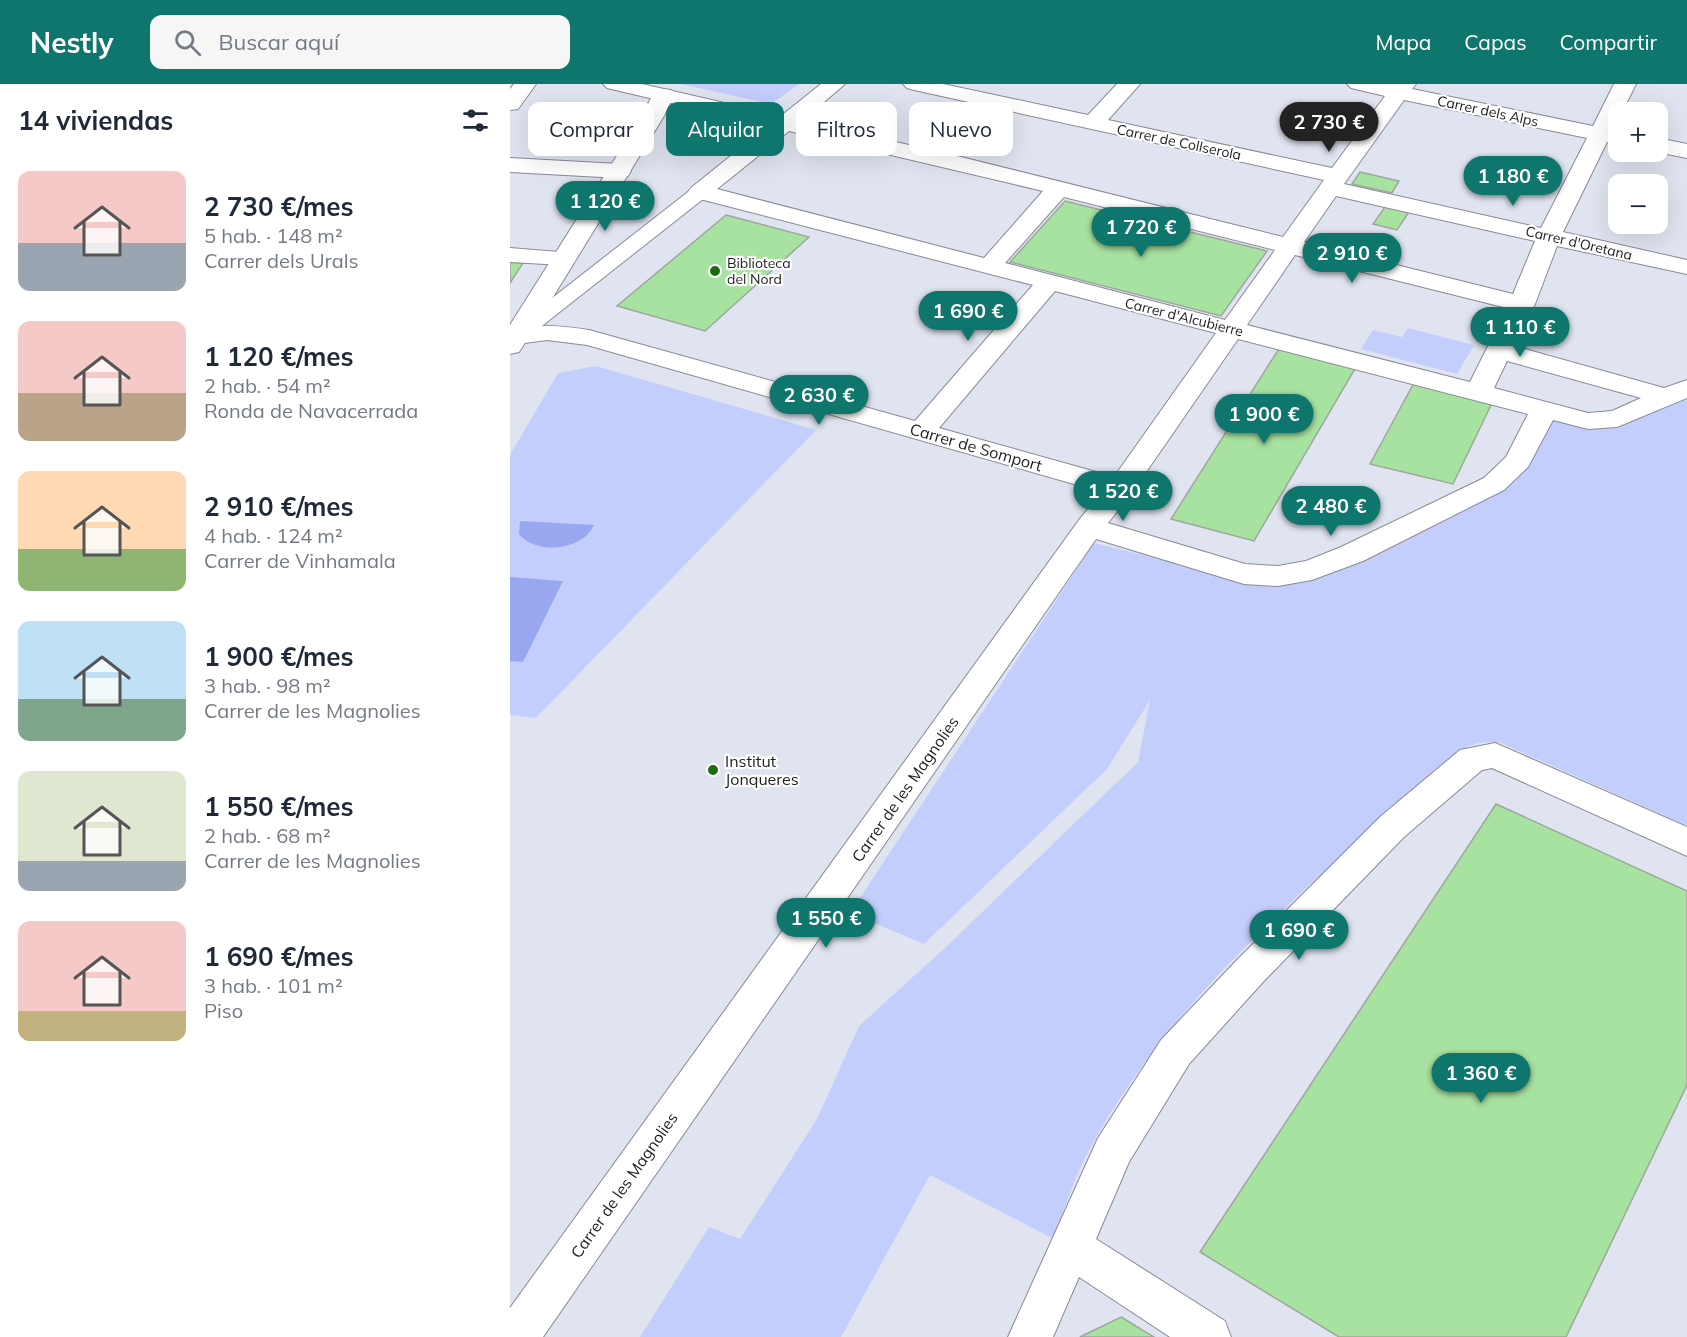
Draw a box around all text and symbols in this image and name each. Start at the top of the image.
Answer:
search box [150,15,570,69]
text: Nestly [30,25,114,60]
icon: search [171,26,204,59]
text: Buscar aquí [219,28,339,56]
text: Mapa [1376,29,1431,55]
text: Capas [1464,29,1527,55]
text: Compartir [1560,29,1657,55]
street label: Carrer dels Alps [1436,91,1540,131]
chip: Comprar [528,102,654,156]
chip: Alquilar [666,102,784,156]
chip: Filtros [796,102,897,156]
chip: Nuevo [909,102,1013,156]
pin: 2 730 € [1274,102,1384,153]
map controls [1608,102,1668,234]
button: + [1608,102,1668,162]
text: 14 viviendas [18,104,173,137]
icon: filters [459,104,492,137]
text: 2 730 € [1294,109,1364,134]
street label: Carrer de Collserola [1115,120,1243,164]
pin: 1 180 € [1458,156,1568,207]
text: 1 180 € [1478,163,1548,188]
button: − [1608,174,1668,234]
pin: 1 120 € [550,181,660,232]
text: 1 120 € [570,188,640,213]
text: 2 730 €/mes [204,190,354,223]
icon: home [66,195,138,267]
pin: 1 720 € [1086,207,1196,258]
text: 1 720 € [1106,214,1176,239]
street label: Carrer d'Oretana [1524,222,1634,264]
text: 5 hab. · 148 m² [204,223,343,248]
pin: 2 910 € [1297,233,1407,284]
text: 2 910 € [1317,240,1387,265]
text: Carrer dels Urals [204,248,358,273]
place label: Biblioteca del Nord [727,254,791,288]
marker: Biblioteca del Nord [708,264,722,278]
pin: 1 690 € [913,291,1023,342]
street label: Carrer d'Alcubierre [1123,294,1245,340]
text: 1 690 € [933,298,1003,323]
pin: 1 110 € [1465,307,1575,358]
text: 1 110 € [1485,314,1555,339]
text: 1 120 €/mes [204,340,354,373]
icon: home [66,345,138,417]
text: 2 hab. · 54 m² [204,373,331,398]
pin: 2 630 € [764,375,874,426]
text: 2 630 € [784,382,854,407]
pin: 1 900 € [1209,394,1319,445]
text: Ronda de Navacerrada [204,398,418,423]
text: 1 900 € [1229,401,1299,426]
street label: Carrer de Somport [908,419,1045,476]
pin: 1 520 € [1068,471,1178,522]
text: 1 520 € [1088,478,1158,503]
pin: 2 480 € [1276,486,1386,537]
text: 2 910 €/mes [204,490,354,523]
text: 2 480 € [1296,493,1366,518]
icon: home [66,495,138,567]
text: 4 hab. · 124 m² [204,523,343,548]
text: Carrer de Vinhamala [204,548,396,573]
text: 1 900 €/mes [204,640,354,673]
icon: home [66,645,138,717]
text: 3 hab. · 98 m² [204,673,331,698]
text: Carrer de les Magnolies [204,698,421,723]
street label: Carrer de les Magnolies [847,712,963,866]
place label: Institut Jonqueres [725,751,799,789]
marker: Institut Jonqueres [706,763,720,777]
text: 1 550 €/mes [204,790,354,823]
icon: home [66,795,138,867]
text: 2 hab. · 68 m² [204,823,331,848]
text: Carrer de les Magnolies [204,848,421,873]
pin: 1 550 € [771,898,881,949]
text: 1 550 € [791,905,861,930]
pin: 1 690 € [1244,910,1354,961]
text: 1 690 € [1264,917,1334,942]
text: 1 690 €/mes [204,940,354,973]
icon: home [66,945,138,1017]
text: 3 hab. · 101 m² [204,973,343,998]
text: Piso [204,998,243,1023]
pin: 1 360 € [1426,1053,1536,1104]
text: 1 360 € [1446,1060,1516,1085]
street label: Carrer de les Magnolies [566,1108,682,1262]

